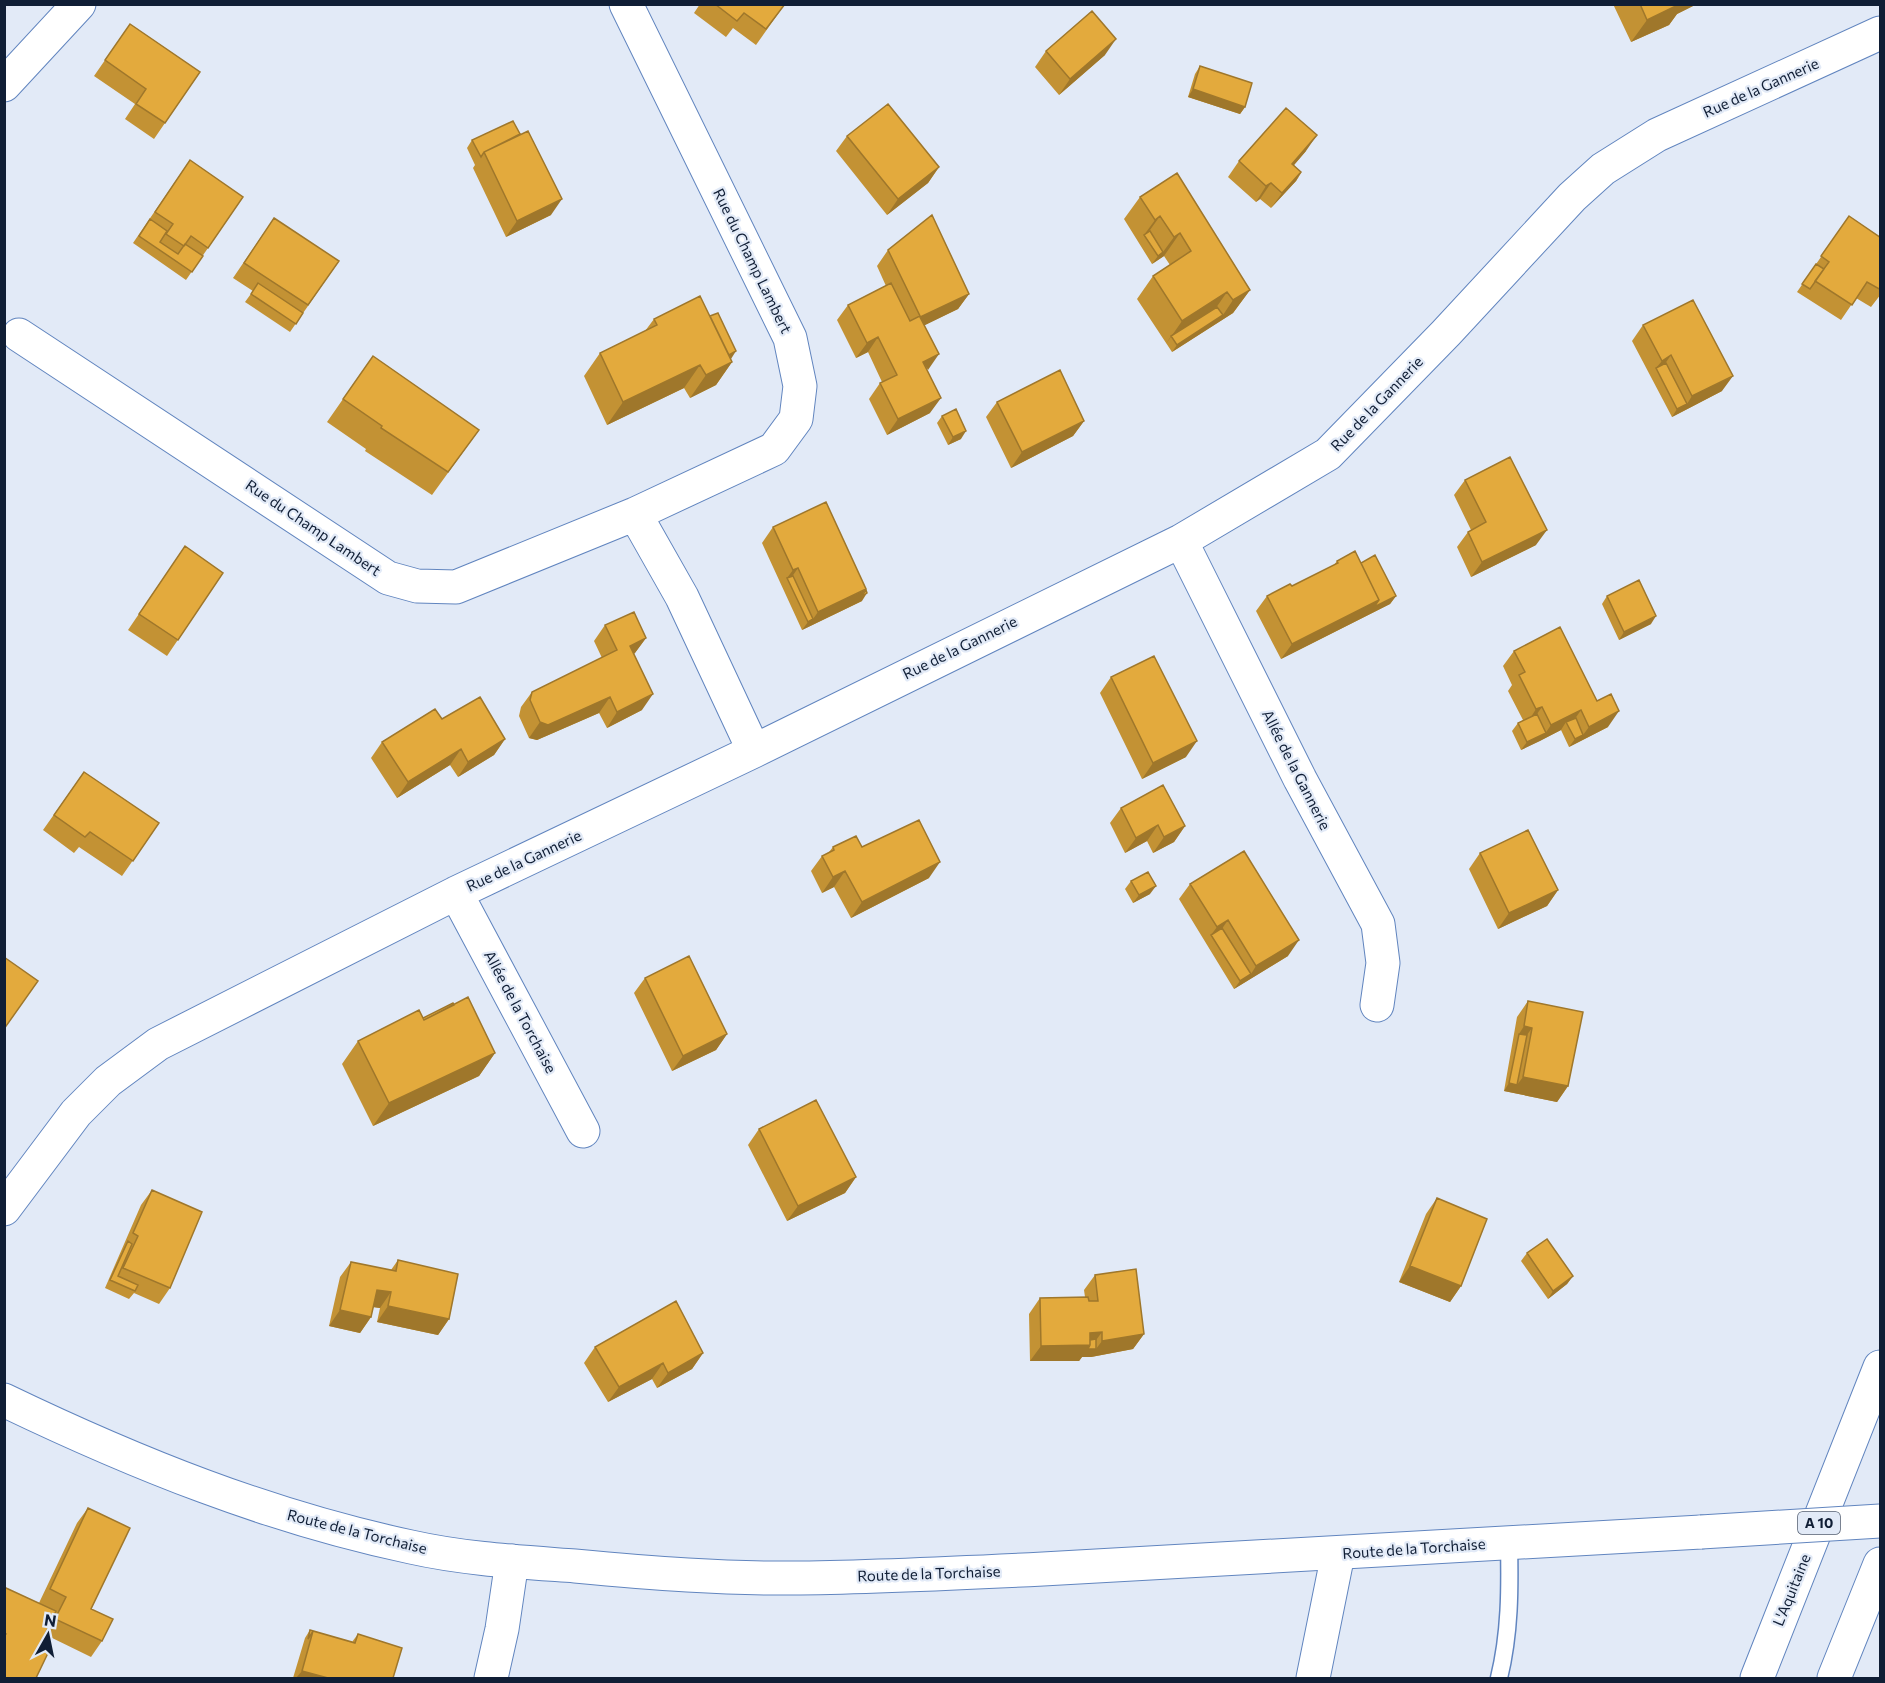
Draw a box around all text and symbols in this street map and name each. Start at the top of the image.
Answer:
street label: Rue de la Gannerie [1700,53,1821,121]
street label: Rue du Champ Lambert [710,185,796,336]
street label: Rue de la Gannerie [1326,352,1426,454]
street label: Rue du Champ Lambert [243,475,385,579]
street label: Rue de la Gannerie [900,612,1020,683]
street label: Allée de la Gannerie [1259,706,1335,833]
street label: Rue de la Gannerie [463,826,584,895]
street label: Allée de la Torchaise [481,947,561,1076]
street label: Route de la Torchaise [286,1505,429,1557]
road number: A 10 [1798,1512,1840,1534]
street label: Route de la Torchaise [1342,1534,1486,1562]
street label: L'Aquitaine [1768,1551,1814,1628]
street label: Route de la Torchaise [857,1562,1001,1584]
north arrow [18,1605,78,1665]
text: N [43,1609,58,1630]

